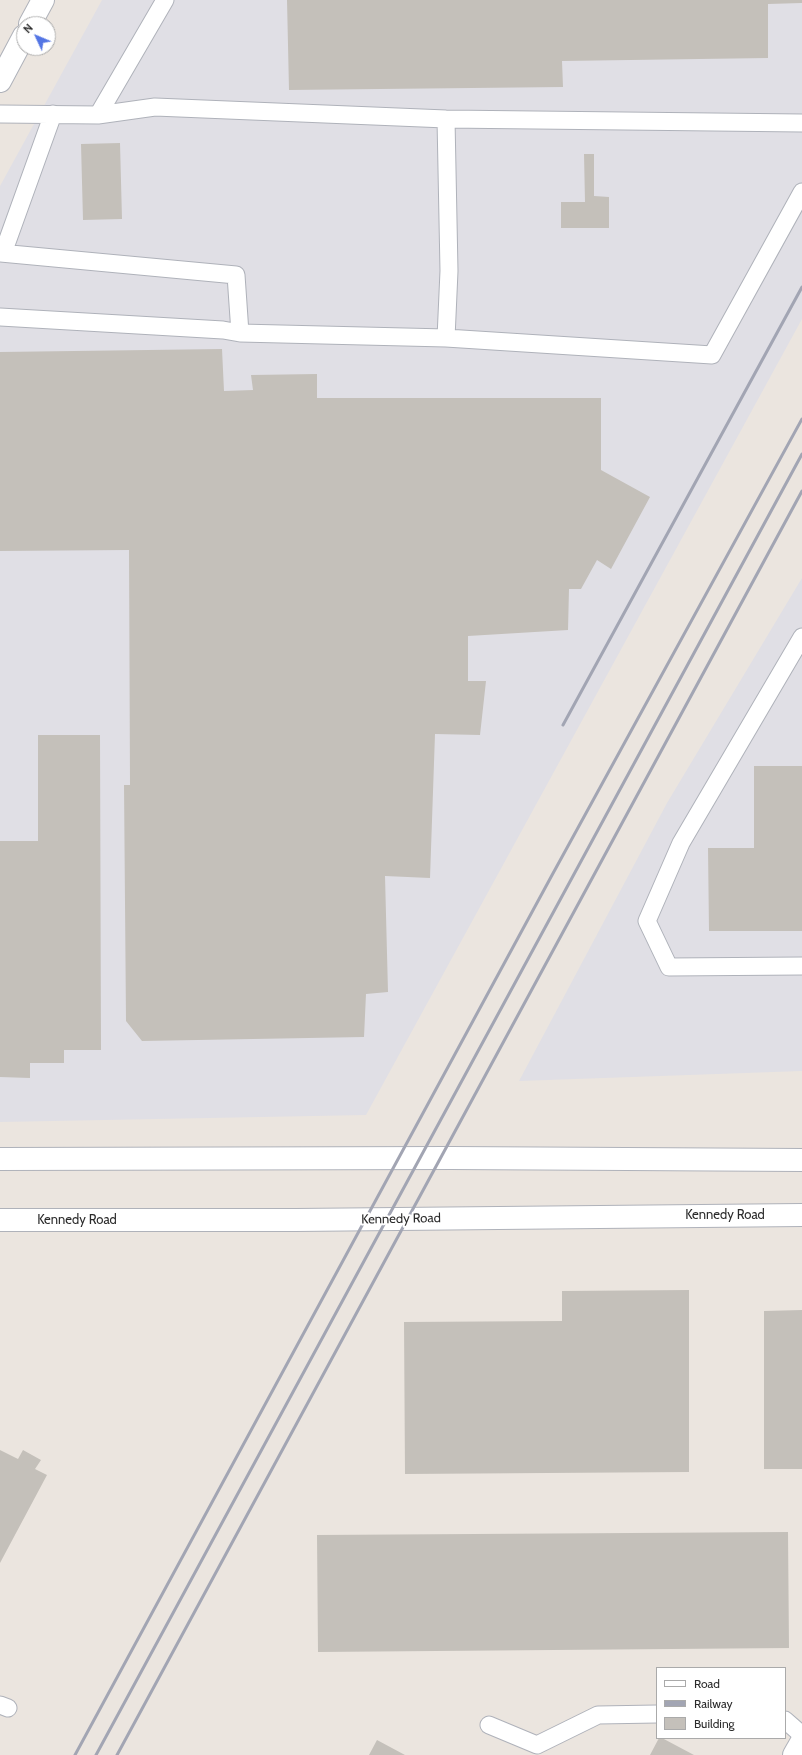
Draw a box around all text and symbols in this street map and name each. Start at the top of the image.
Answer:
north arrow [16,16,56,56]
text: N [20,21,36,36]
street label: Kennedy Road [685,1207,765,1223]
street label: Kennedy Road [361,1211,441,1227]
street label: Kennedy Road [37,1212,117,1228]
legend [656,1667,786,1739]
text: Road [694,1676,720,1691]
text: Railway [694,1696,732,1711]
text: Building [694,1716,735,1731]

